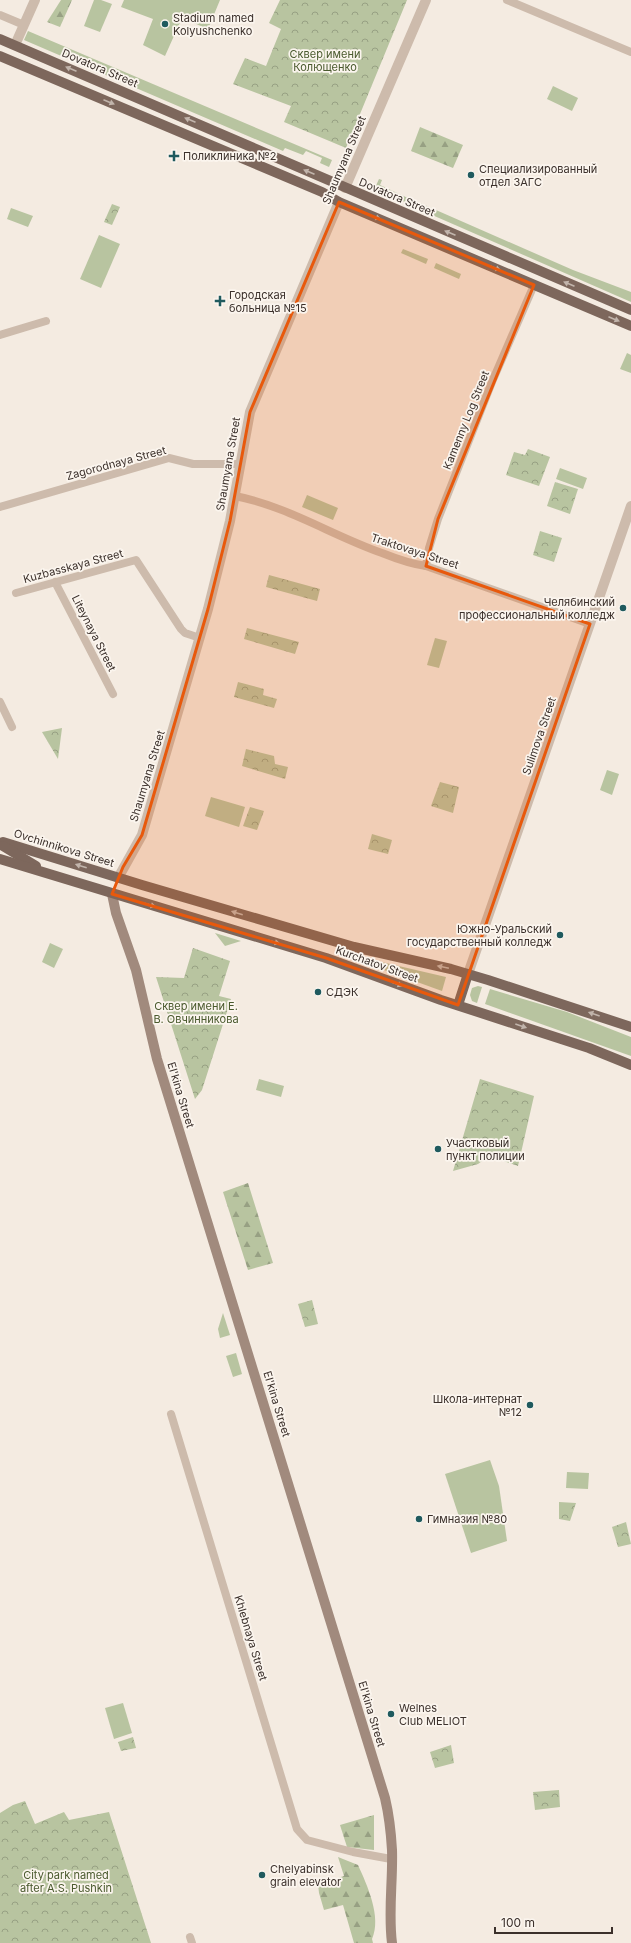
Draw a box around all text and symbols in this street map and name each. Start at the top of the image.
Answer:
place label: Stadium named Kolyushchenko [173,11,254,38]
marker: Stadium named Kolyushchenko [160,19,170,29]
street label: Dovatora Street [60,46,140,90]
park label: Сквер имени Колющенко [290,47,360,74]
one-way arrow [65,66,76,72]
one-way arrow [103,99,114,105]
street label: Shaumyana Street [319,113,369,206]
one-way arrow [184,117,196,124]
place label: Поликлиника №2 [183,149,276,163]
marker: Поликлиника №2 [168,150,180,162]
place label: Специализированный отдел ЗАГС [479,162,597,189]
one-way arrow [303,168,315,174]
marker: Специализированный отдел ЗАГС [466,170,476,180]
street label: Dovatora Street [357,175,437,219]
one-way arrow [370,214,382,220]
one-way arrow [444,230,455,236]
one-way arrow [489,265,500,271]
one-way arrow [564,281,575,287]
place label: Городская больница №15 [229,288,307,315]
marker: Городская больница №15 [214,295,226,307]
one-way arrow [609,316,620,322]
street label: Kamenny Log Street [440,368,492,472]
street label: Shaumyana Street [213,416,243,512]
street label: Zagorodnaya Street [65,443,168,483]
street label: Traktovaya Street [369,530,461,572]
street label: Kuzbasskaya Street [22,546,125,586]
street label: Liteynaya Street [69,593,119,674]
place label: Челябинский профессиональный колледж [459,595,615,622]
marker: Челябинский профессиональный колледж [618,603,628,613]
street label: Sulimova Street [519,695,559,777]
street label: Shaumyana Street [126,728,168,823]
street label: Ovchinnikova Street [12,826,116,870]
one-way arrow [75,863,87,869]
one-way arrow [144,902,156,908]
one-way arrow [230,910,242,916]
place label: Южно-Уральский государственный колледж [407,922,552,949]
marker: Южно-Уральский государственный колледж [555,930,565,940]
one-way arrow [269,939,281,945]
street label: Kurchatov Street [334,943,420,986]
one-way arrow [437,964,450,970]
one-way arrow [392,981,404,987]
place label: СДЭК [326,985,359,999]
marker: СДЭК [313,987,323,997]
park label: Сквер имени Е. В. Овчинникова [153,999,239,1026]
one-way arrow [588,1011,600,1017]
one-way arrow [515,1023,527,1029]
street label: El'kina Street [164,1060,198,1130]
place label: Участковый пункт полиции [446,1136,525,1163]
marker: Участковый пункт полиции [433,1144,443,1154]
street label: El'kina Street [260,1369,294,1439]
place label: Школа-интернат №12 [433,1392,523,1419]
marker: Школа-интернат №12 [525,1400,535,1410]
place label: Гимназия №80 [427,1512,507,1526]
marker: Гимназия №80 [414,1514,424,1524]
street label: Khlebnaya Street [231,1594,271,1683]
street label: El'kina Street [355,1679,389,1749]
place label: Welnes Club MELIOT [399,1701,467,1728]
marker: Welnes Club MELIOT [386,1709,396,1719]
place label: Chelyabinsk grain elevator [270,1862,341,1889]
park label: City park named after A.S. Pushkin [20,1868,112,1895]
marker: Chelyabinsk grain elevator [257,1870,267,1880]
scale bar [495,1909,612,1935]
text: 100 m [501,1915,535,1930]

